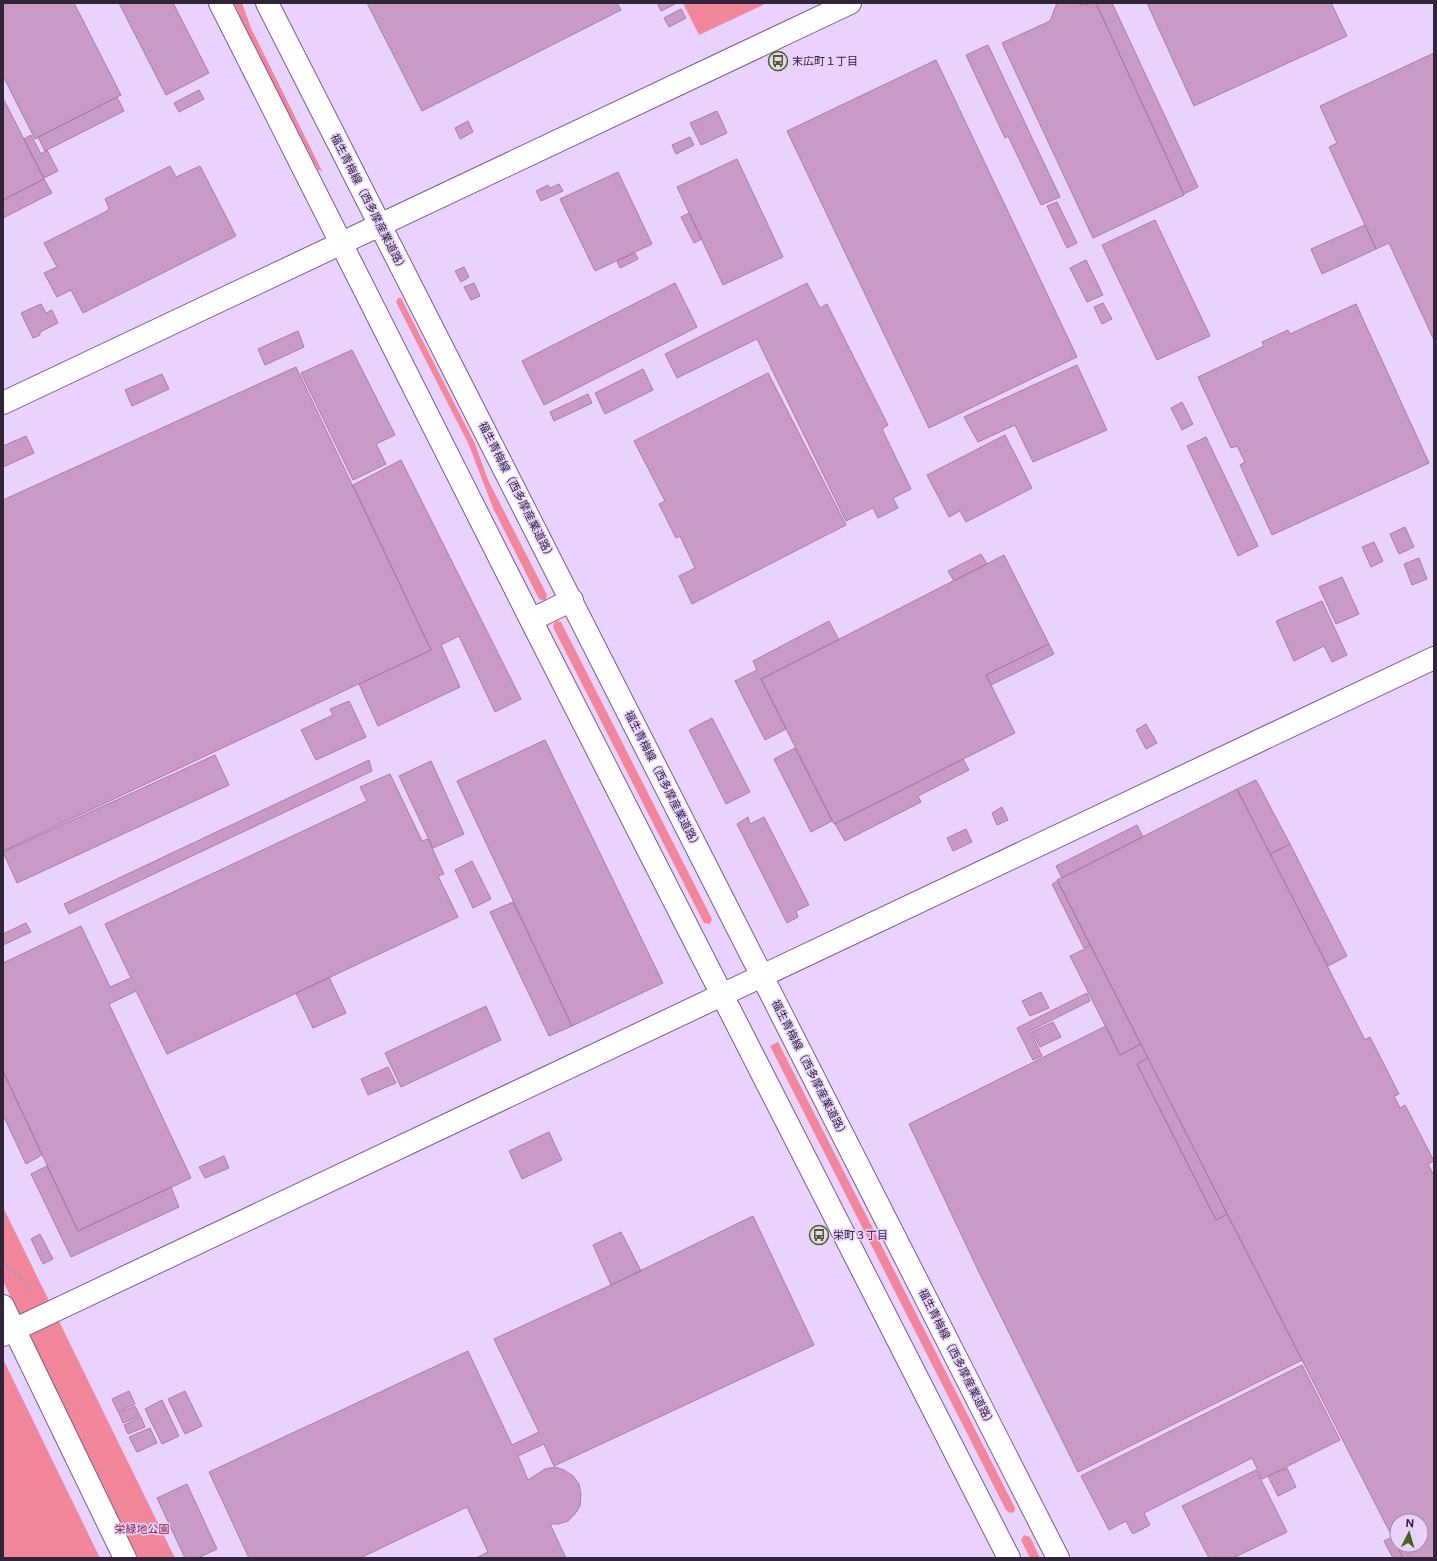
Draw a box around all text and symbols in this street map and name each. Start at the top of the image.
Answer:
bus stop icon: 末広町１丁目 [767,50,789,72]
place label: 末広町１丁目 [792,55,858,67]
street label: 福生青梅線（西多摩産業道路） [329,132,409,274]
street label: 福生青梅線（西多摩産業道路） [477,420,557,562]
street label: 福生青梅線（西多摩産業道路） [623,709,703,851]
street label: 福生青梅線（西多摩産業道路） [770,998,850,1140]
bus stop icon: 栄町３丁目 [808,1224,830,1246]
place label: 栄町３丁目 [833,1229,888,1241]
street label: 福生青梅線（西多摩産業道路） [917,1287,997,1429]
north arrow [1389,1513,1429,1553]
text: N [1405,1517,1415,1529]
park label: 栄緑地公園 [115,1523,170,1535]

